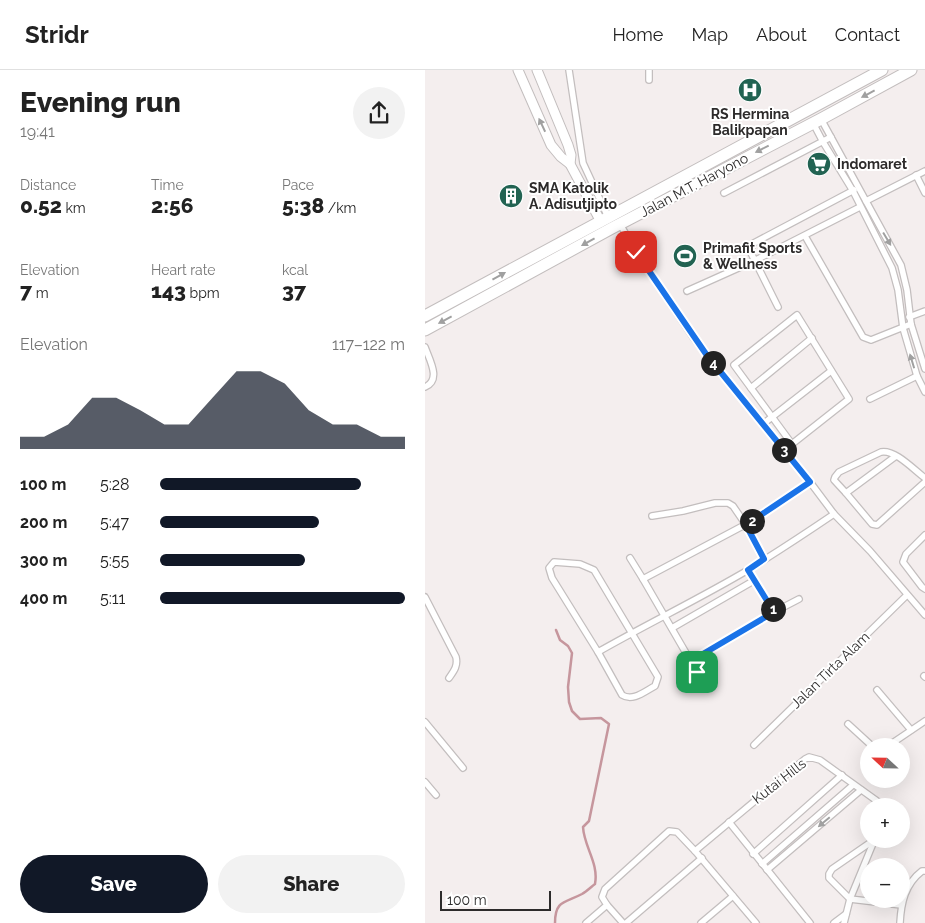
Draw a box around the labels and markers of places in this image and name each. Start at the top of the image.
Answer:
hospital icon: RS Hermina Balikpapan [737,77,763,103]
place label: RS Hermina Balikpapan [711,106,789,138]
supermarket icon: Indomaret [806,151,832,177]
place label: Indomaret [837,156,908,172]
place label: SMA Katolik A. Adisutjipto [529,180,617,212]
building icon: SMA Katolik A. Adisutjipto [498,183,524,209]
pin [615,231,657,273]
place label: Primafit Sports & Wellness [703,240,802,272]
sports icon: Primafit Sports & Wellness [672,243,698,269]
pin: 4 [701,350,725,376]
pin: 3 [771,438,797,462]
pin: 2 [739,508,765,534]
pin: 1 [761,596,785,622]
pin [676,651,718,693]

